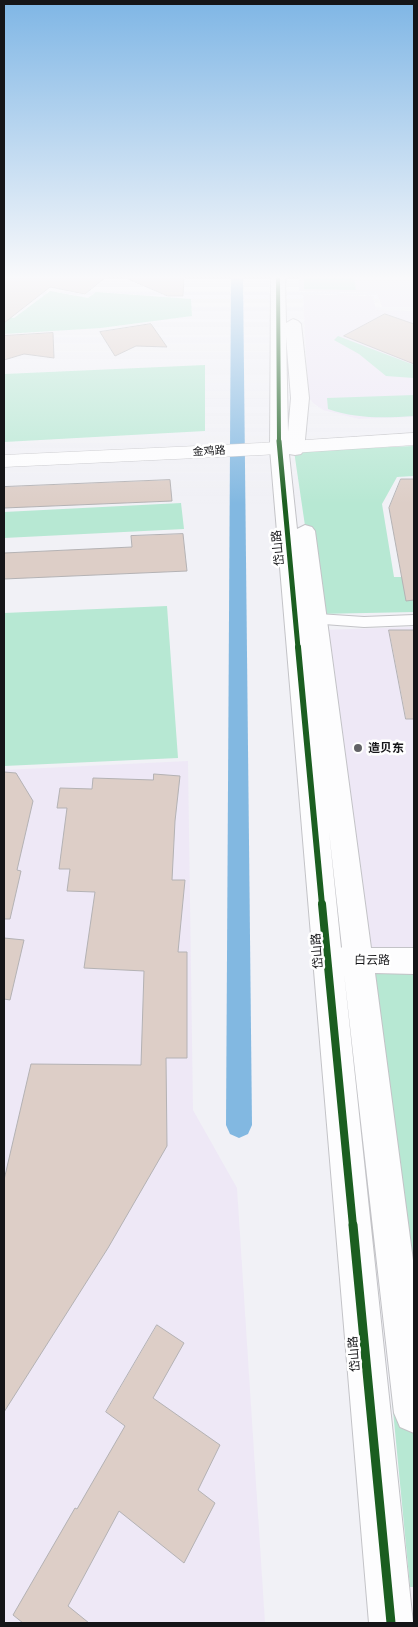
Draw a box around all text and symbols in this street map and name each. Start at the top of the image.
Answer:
street label: 金鸡路 [192,444,226,458]
street label: 岱山路 [269,529,287,567]
place label: 造贝东 [368,741,404,755]
marker: 造贝东 [352,742,364,754]
street label: 岱山路 [308,932,326,970]
street label: 白云路 [354,952,390,968]
street label: 岱山路 [345,1335,363,1373]

